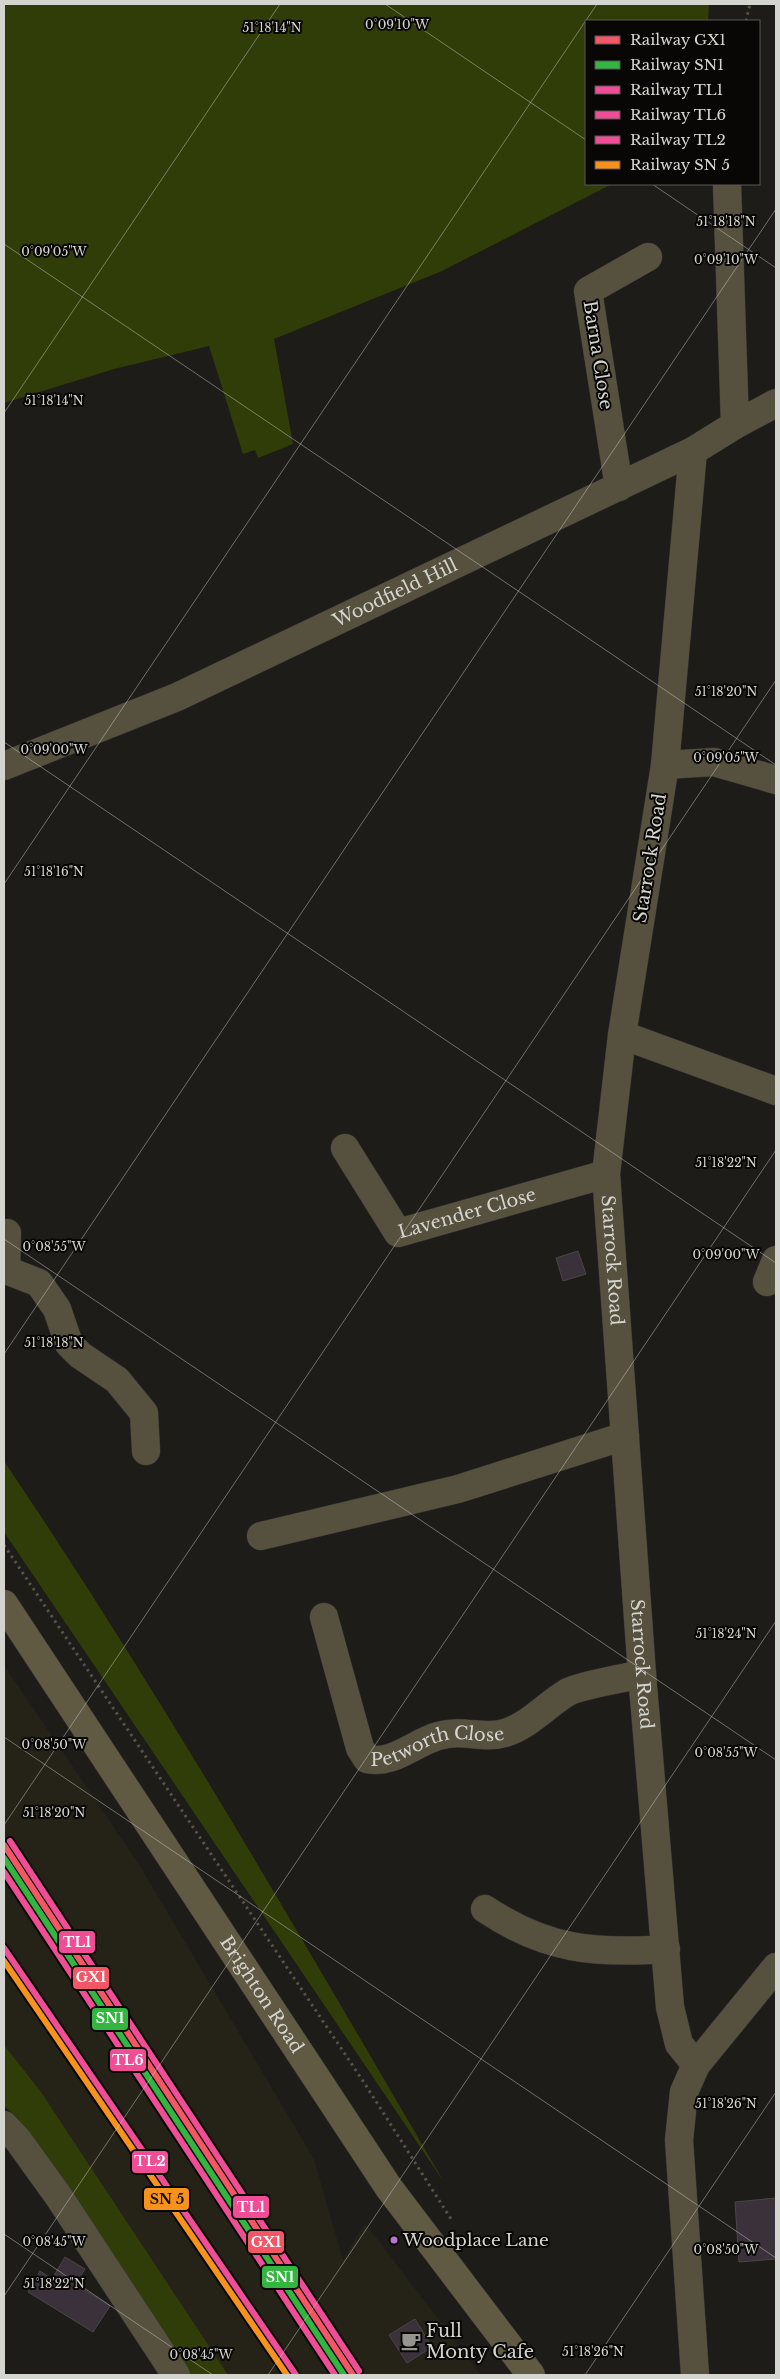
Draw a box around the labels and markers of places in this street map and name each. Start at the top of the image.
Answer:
place label: Woodplace Lane [402,2230,549,2251]
marker: Woodplace Lane [389,2235,399,2245]
place label: Full Monty Cafe [426,2320,534,2363]
cafe icon: Full Monty Cafe [400,2330,422,2352]

